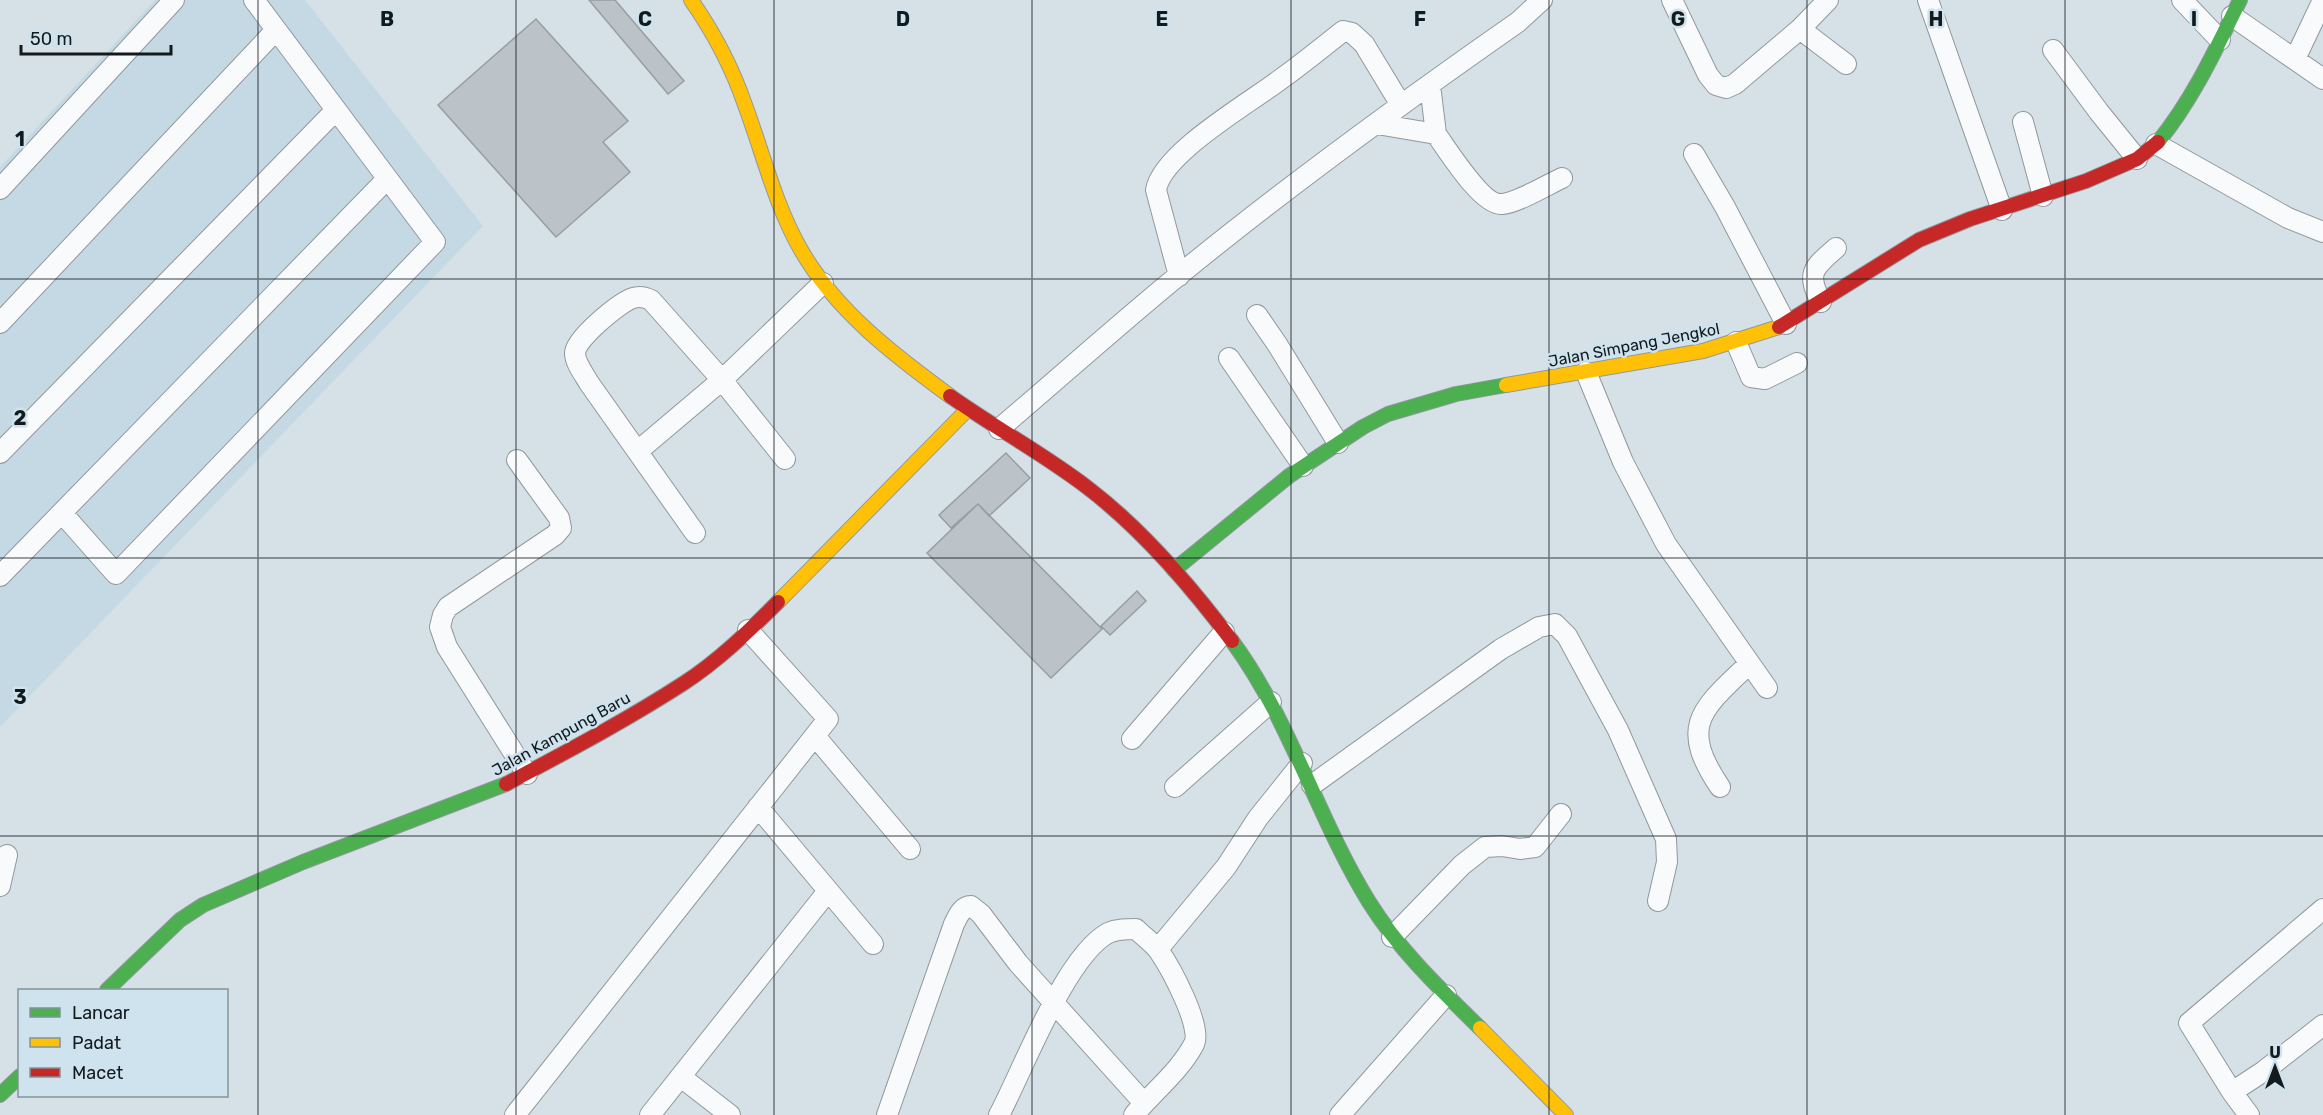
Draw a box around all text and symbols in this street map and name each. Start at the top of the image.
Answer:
text: B [380,7,394,31]
text: C [638,7,652,31]
text: D [896,7,910,31]
text: E [1156,7,1168,31]
text: F [1414,7,1426,31]
text: G [1671,7,1685,31]
text: H [1929,7,1943,31]
text: I [2191,7,2197,31]
scale bar [21,18,171,56]
text: 50 m [30,28,73,50]
text: 1 [15,127,25,151]
street label: Jalan Simpang Jengkol [1547,319,1721,371]
text: 2 [14,406,27,430]
text: 3 [13,685,27,709]
street label: Jalan Kampung Baru [488,688,634,780]
legend [18,989,228,1097]
text: Lancar [72,1002,130,1024]
text: Padat [72,1032,121,1054]
north arrow [2245,1037,2305,1097]
text: U [2269,1043,2281,1062]
text: Macet [72,1062,123,1084]

